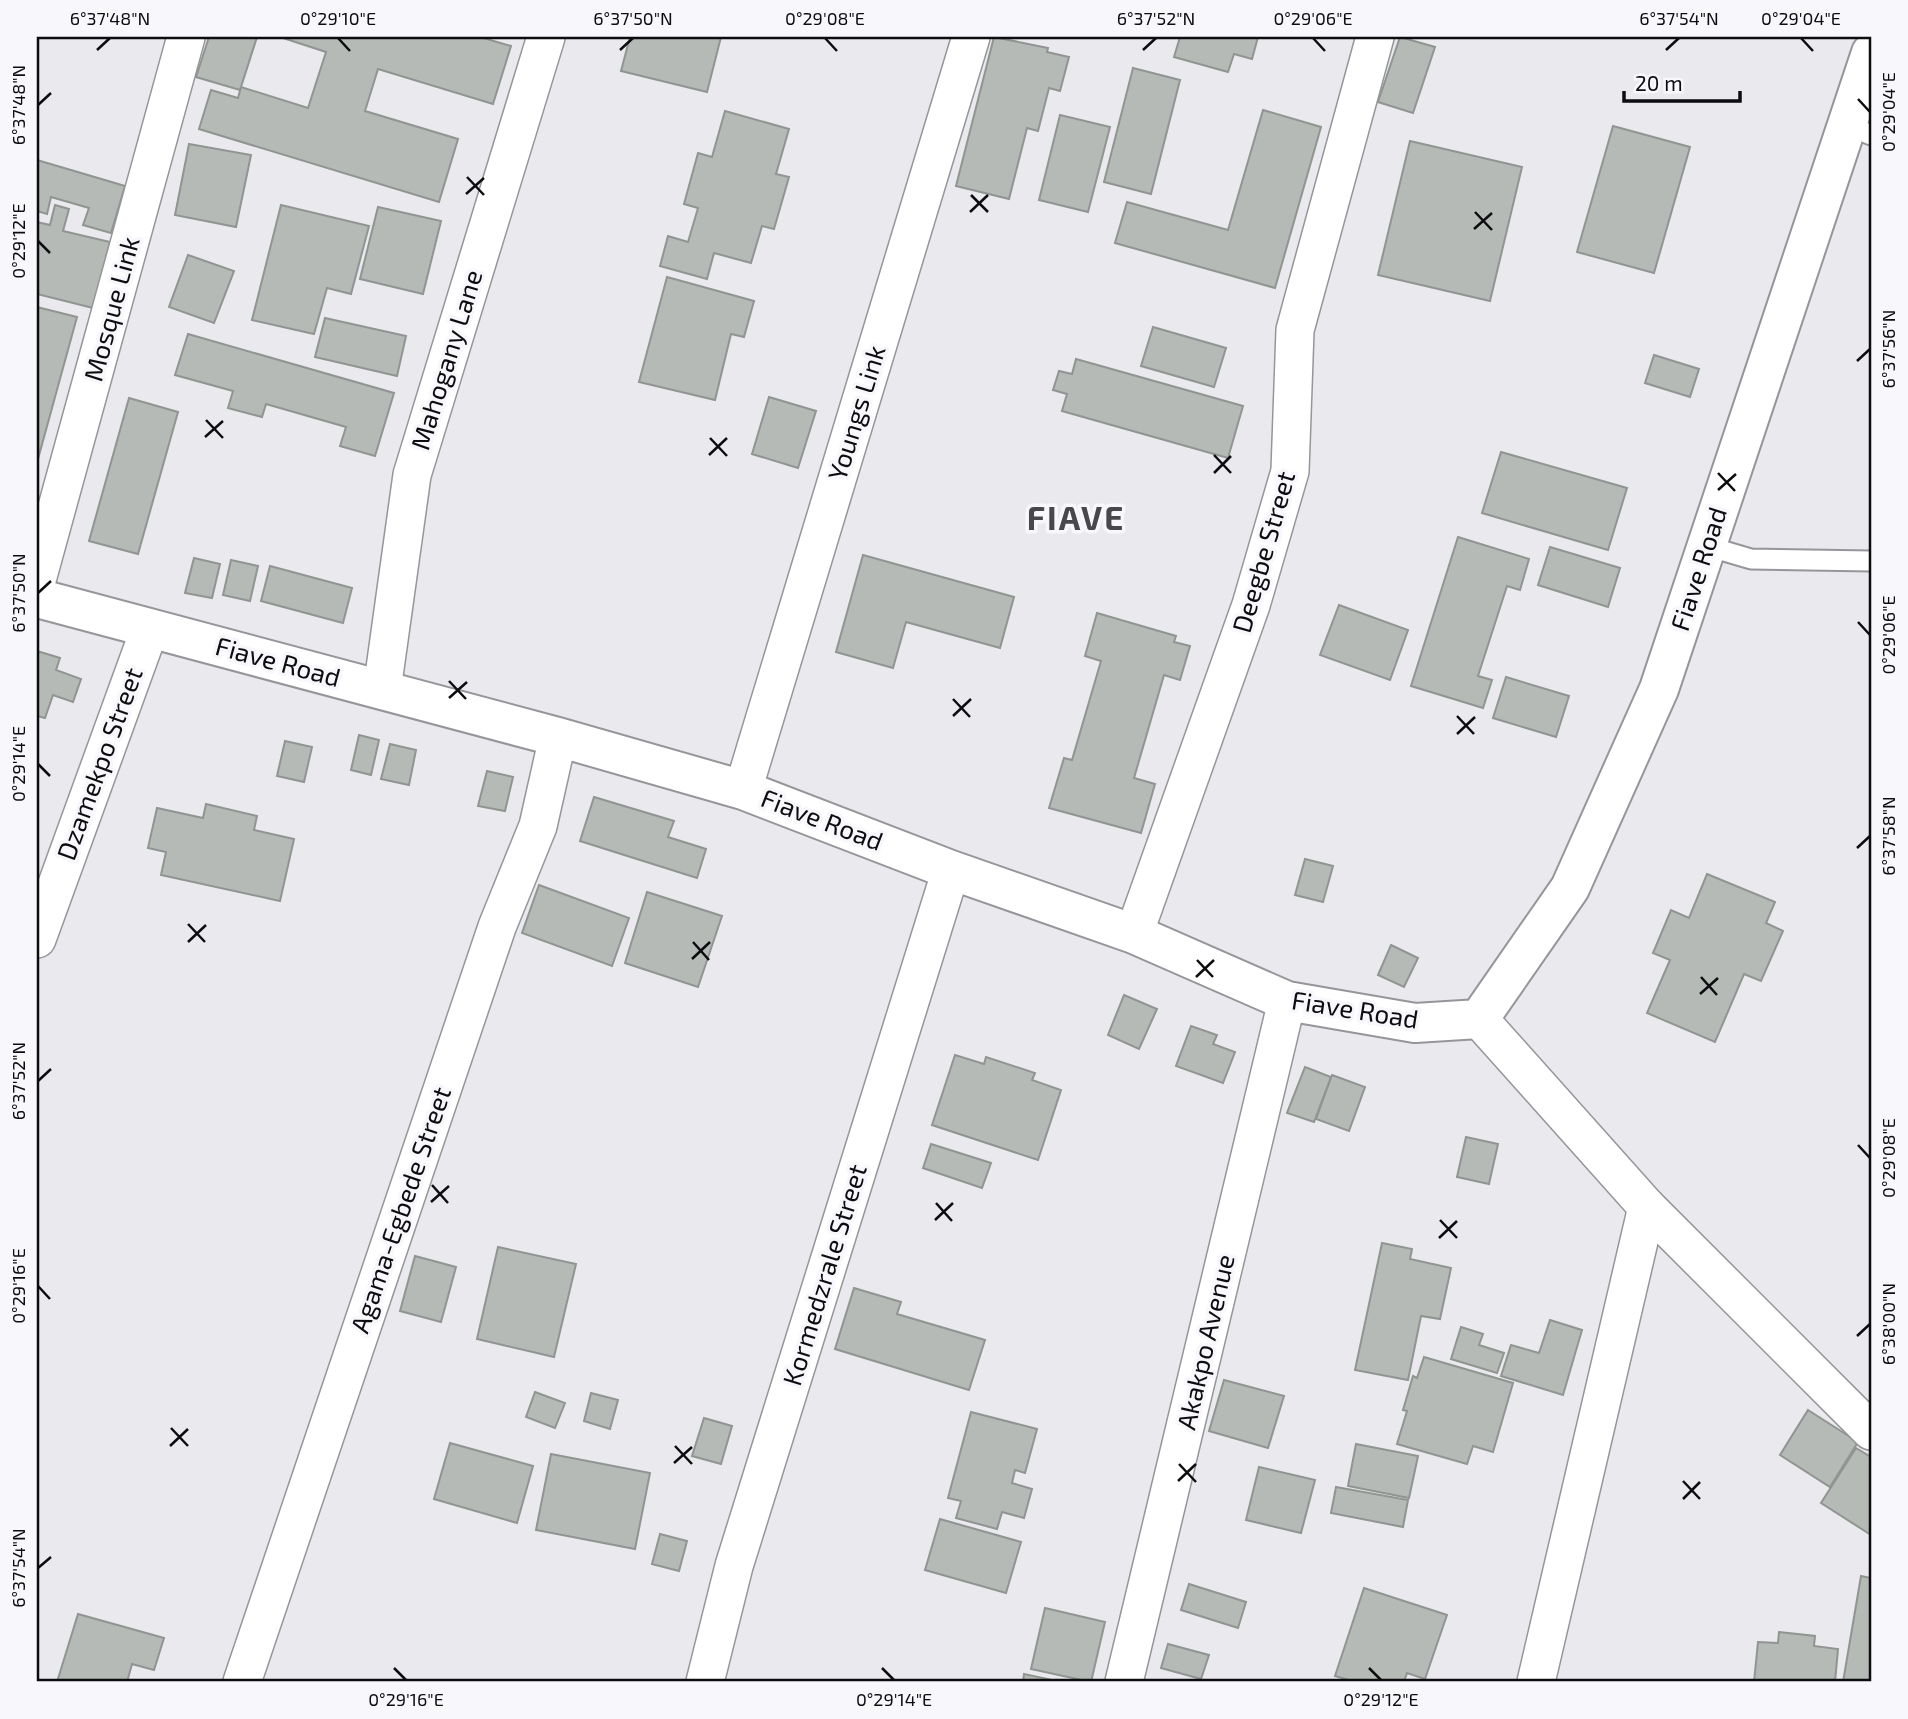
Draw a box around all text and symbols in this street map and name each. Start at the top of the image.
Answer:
text: 6°37'48"N [70,7,150,29]
text: 0°29'10"E [300,7,376,29]
text: 6°37'50"N [593,7,673,29]
text: 0°29'08"E [785,7,865,29]
text: 6°37'52"N [1117,7,1195,29]
text: 0°29'06"E [1273,7,1353,29]
text: 6°37'54"N [1639,7,1719,29]
text: 0°29'04"E [1761,7,1841,29]
scale bar [1624,60,1740,104]
text: 6°37'48"N [7,65,29,145]
text: 20 m [1635,70,1683,95]
text: 0°29'04"E [1877,72,1899,152]
text: 0°29'12"E [7,203,29,279]
street label: Mosque Link [76,233,145,384]
street label: Mahogany Lane [403,266,488,453]
text: 6°37'56"N [1877,310,1899,388]
street label: Youngs Link [820,341,891,484]
street label: Deegbe Street [1225,467,1300,636]
district label: FIAVE [1027,497,1125,537]
street label: Fiave Road [1663,503,1732,634]
text: 6°37'50"N [7,553,29,633]
text: 0°29'06"E [1877,595,1899,675]
street label: Fiave Road [213,629,344,692]
street label: Dzamekpo Street [49,663,148,864]
text: 0°29'14"E [7,726,29,802]
street label: Fiave Road [757,781,888,856]
text: 6°37'58"N [1877,796,1899,876]
street label: Fiave Road [1290,983,1421,1034]
text: 6°37'52"N [7,1042,29,1120]
street label: Agama-Egbede Street [343,1082,456,1337]
text: 0°29'08"E [1877,1118,1899,1198]
street label: Kormedzrale Street [775,1160,872,1389]
text: 0°29'16"E [7,1248,29,1324]
street label: Akakpo Avenue [1169,1251,1240,1432]
text: 6°38'00"N [1877,1283,1899,1365]
text: 6°37'54"N [7,1528,29,1608]
text: 0°29'16"E [368,1688,444,1710]
text: 0°29'14"E [856,1688,932,1710]
text: 0°29'12"E [1343,1688,1419,1710]

